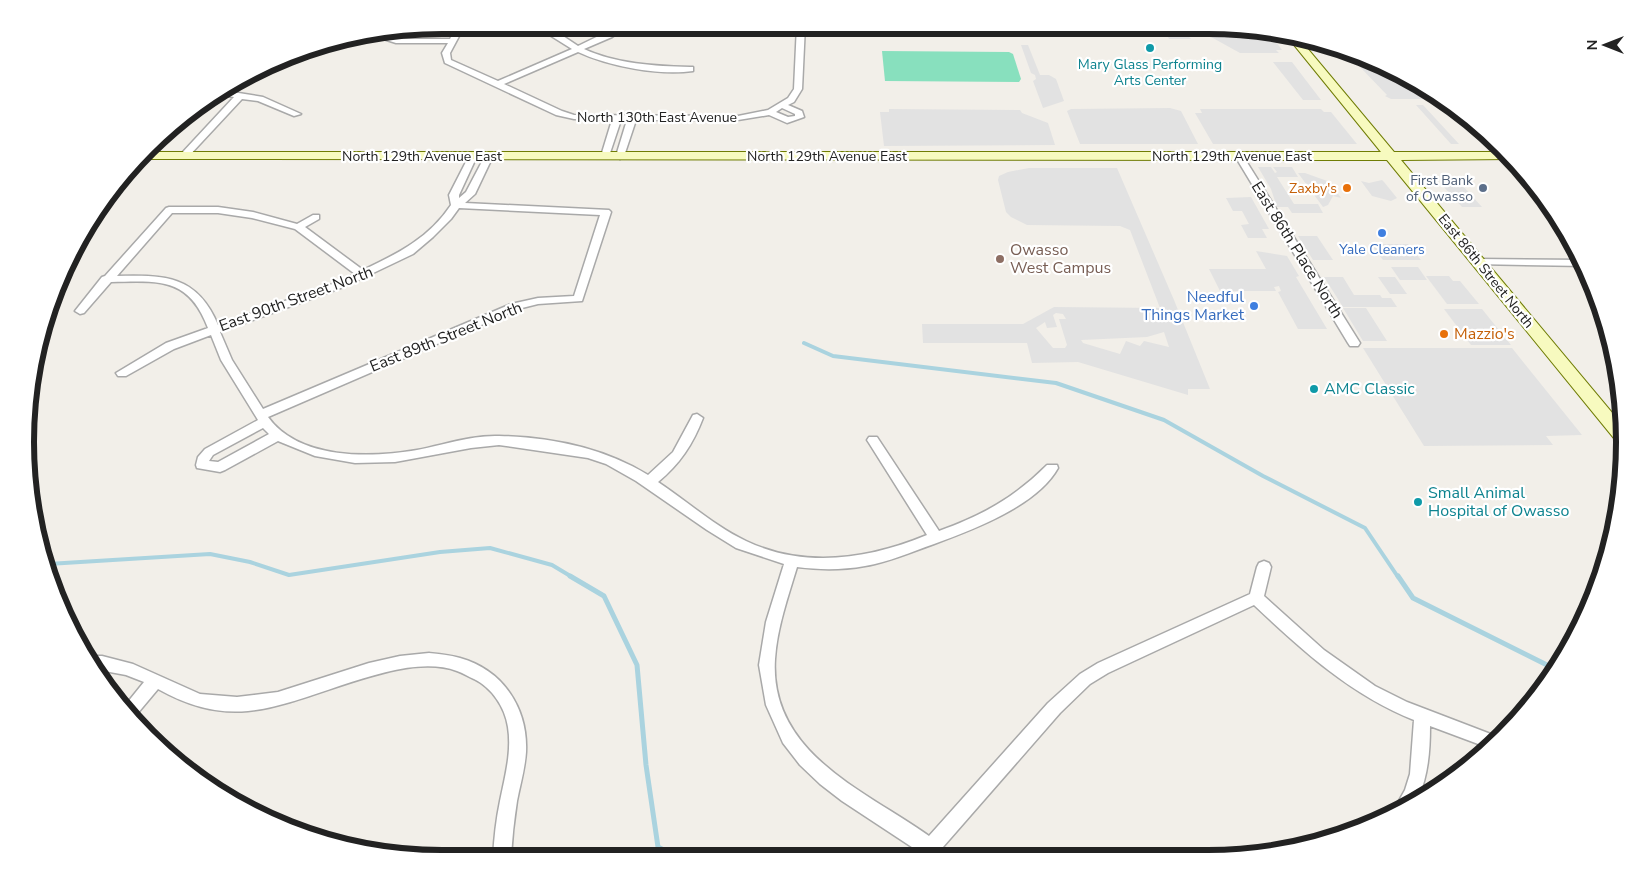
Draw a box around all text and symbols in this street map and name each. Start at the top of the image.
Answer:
north arrow [1580,20,1630,70]
text: N [1583,40,1602,50]
marker: Mary Glass Performing Arts Center [1144,42,1156,54]
place label: Mary Glass Performing Arts Center [1078,55,1222,90]
street label: North 130th East Avenue [577,108,737,127]
street label: North 129th Avenue East [342,147,502,166]
street label: North 129th Avenue East [747,147,907,166]
street label: North 129th Avenue East [1152,147,1312,166]
place label: First Bank of Owasso [1406,171,1474,206]
street label: East 86th Place North [1246,177,1348,323]
place label: Zaxby's [1289,179,1337,198]
marker: Zaxby's [1341,182,1353,194]
marker: First Bank of Owasso [1477,182,1489,194]
street label: East 86th Street North [1434,210,1538,332]
marker: Yale Cleaners [1376,227,1388,239]
place label: Owasso West Campus [1010,239,1111,279]
place label: Yale Cleaners [1338,240,1425,259]
marker: Owasso West Campus [994,253,1006,265]
street label: East 90th Street North [216,261,376,337]
place label: Needful Things Market [1142,286,1244,326]
street label: East 89th Street North [367,296,525,378]
marker: Needful Things Market [1248,300,1260,312]
place label: Mazzio's [1454,323,1515,345]
marker: Mazzio's [1438,328,1450,340]
place label: AMC Classic [1324,378,1415,400]
marker: AMC Classic [1308,383,1320,395]
place label: Small Animal Hospital of Owasso [1428,482,1569,522]
marker: Small Animal Hospital of Owasso [1412,496,1424,508]

